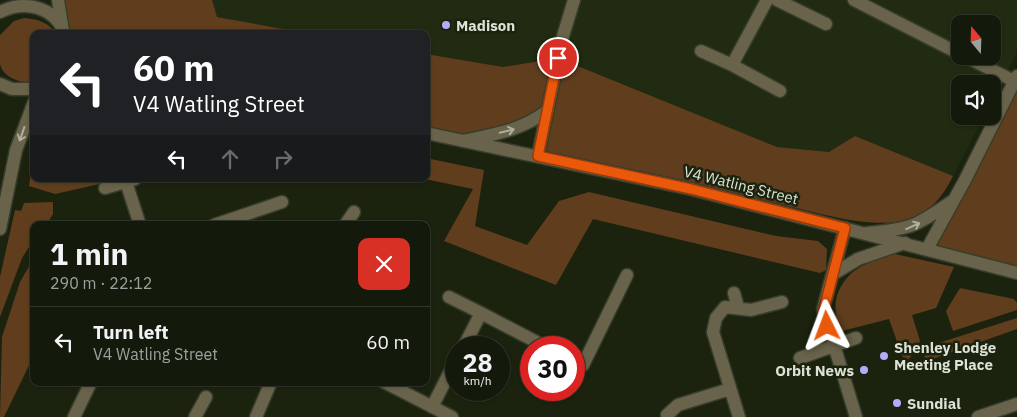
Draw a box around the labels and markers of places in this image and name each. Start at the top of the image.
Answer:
place label: Madison [456,16,515,35]
marker: Madison [440,19,452,31]
pin [537,37,579,79]
place label: Shenley Lodge Meeting Place [894,338,996,374]
marker: Shenley Lodge Meeting Place [878,350,890,362]
place label: Orbit News [775,361,854,380]
marker: Orbit News [858,364,870,376]
place label: Sundial [907,394,961,413]
marker: Sundial [891,397,903,409]

